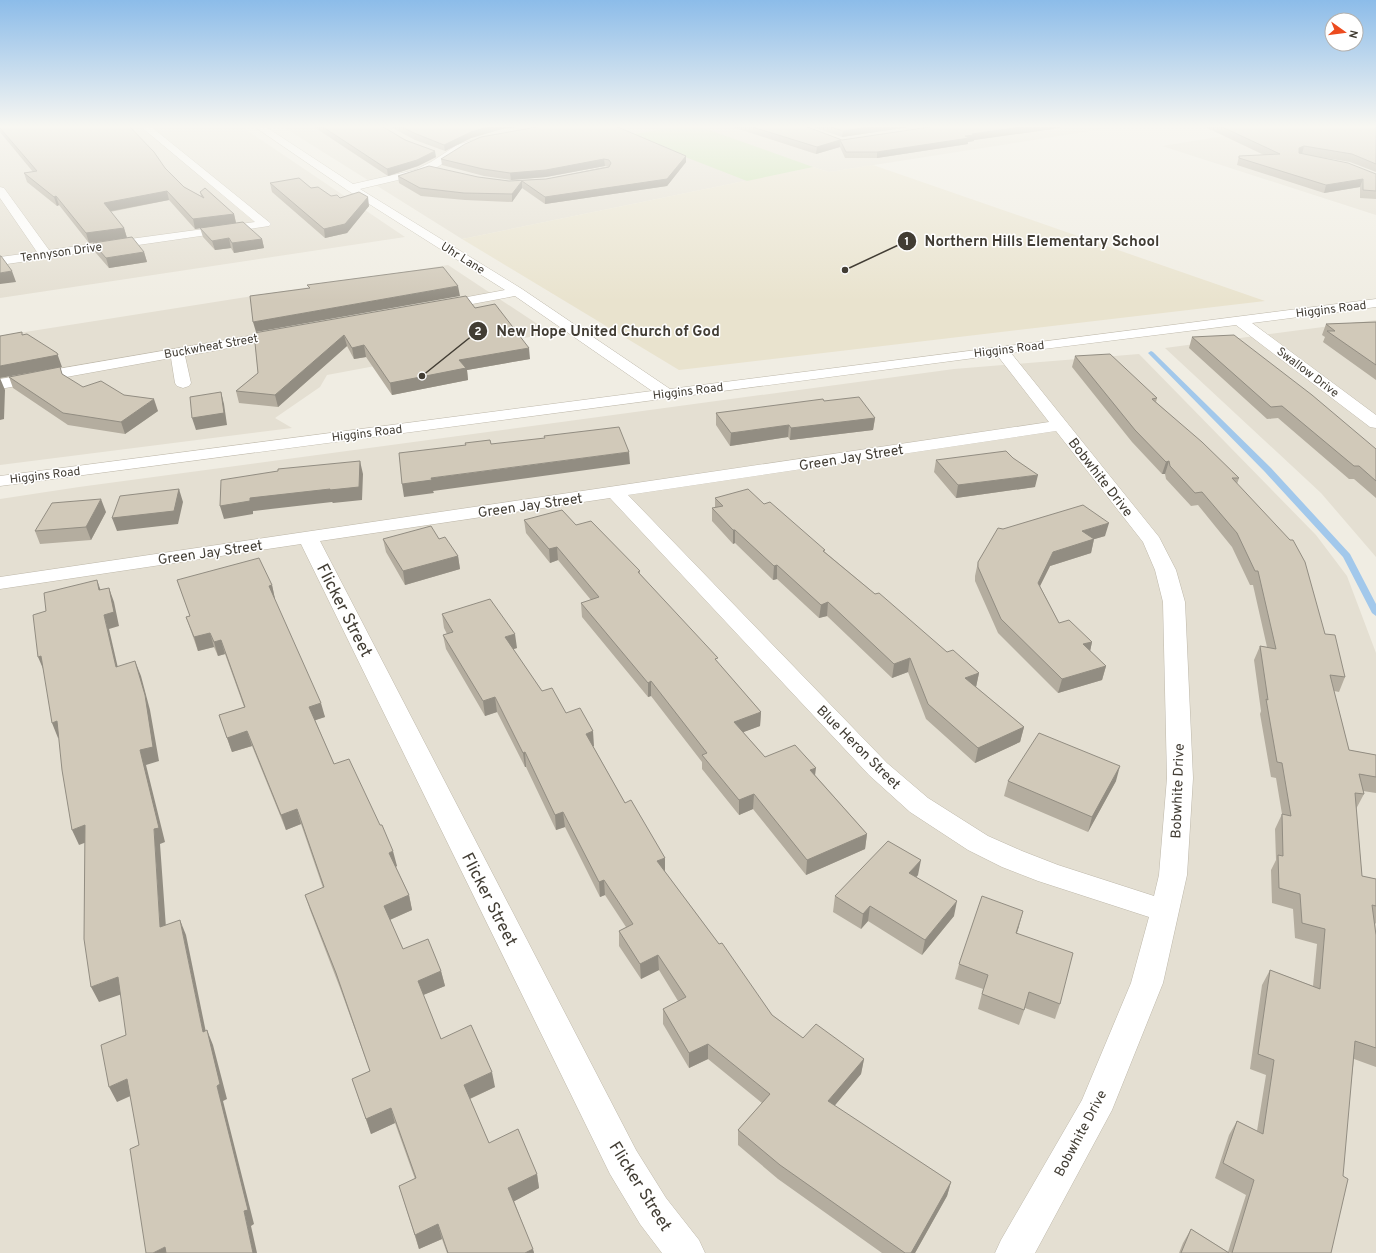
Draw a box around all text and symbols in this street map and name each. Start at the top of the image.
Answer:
north arrow [1324,12,1364,52]
text: N [1345,29,1360,40]
callout: Northern Hills Elementary School [897,227,1168,254]
text: Northern Hills Elementary School [925,233,1159,252]
text: 1 [905,234,909,250]
street label: Tennyson Drive [19,239,103,267]
street label: Uhr Lane [437,239,488,279]
street label: Higgins Road [1295,298,1367,322]
callout: New Hope United Church of God [468,317,728,344]
text: New Hope United Church of God [496,323,720,342]
text: 2 [474,324,482,340]
street label: Buckwheat Street [163,331,259,363]
street label: Higgins Road [973,338,1045,362]
street label: Swallow Drive [1273,344,1342,402]
street label: Higgins Road [652,380,724,404]
street label: Higgins Road [331,422,403,446]
street label: Bobwhite Drive [1064,435,1136,521]
street label: Green Jay Street [798,442,905,475]
street label: Higgins Road [9,464,81,488]
street label: Green Jay Street [477,491,584,522]
street label: Green Jay Street [157,538,264,569]
street label: Flicker Street [310,560,376,661]
street label: Blue Heron Street [812,703,903,794]
street label: Bobwhite Drive [1168,743,1189,839]
street label: Flicker Street [455,849,521,950]
street label: Bobwhite Drive [1051,1088,1111,1180]
street label: Flicker Street [603,1138,676,1236]

